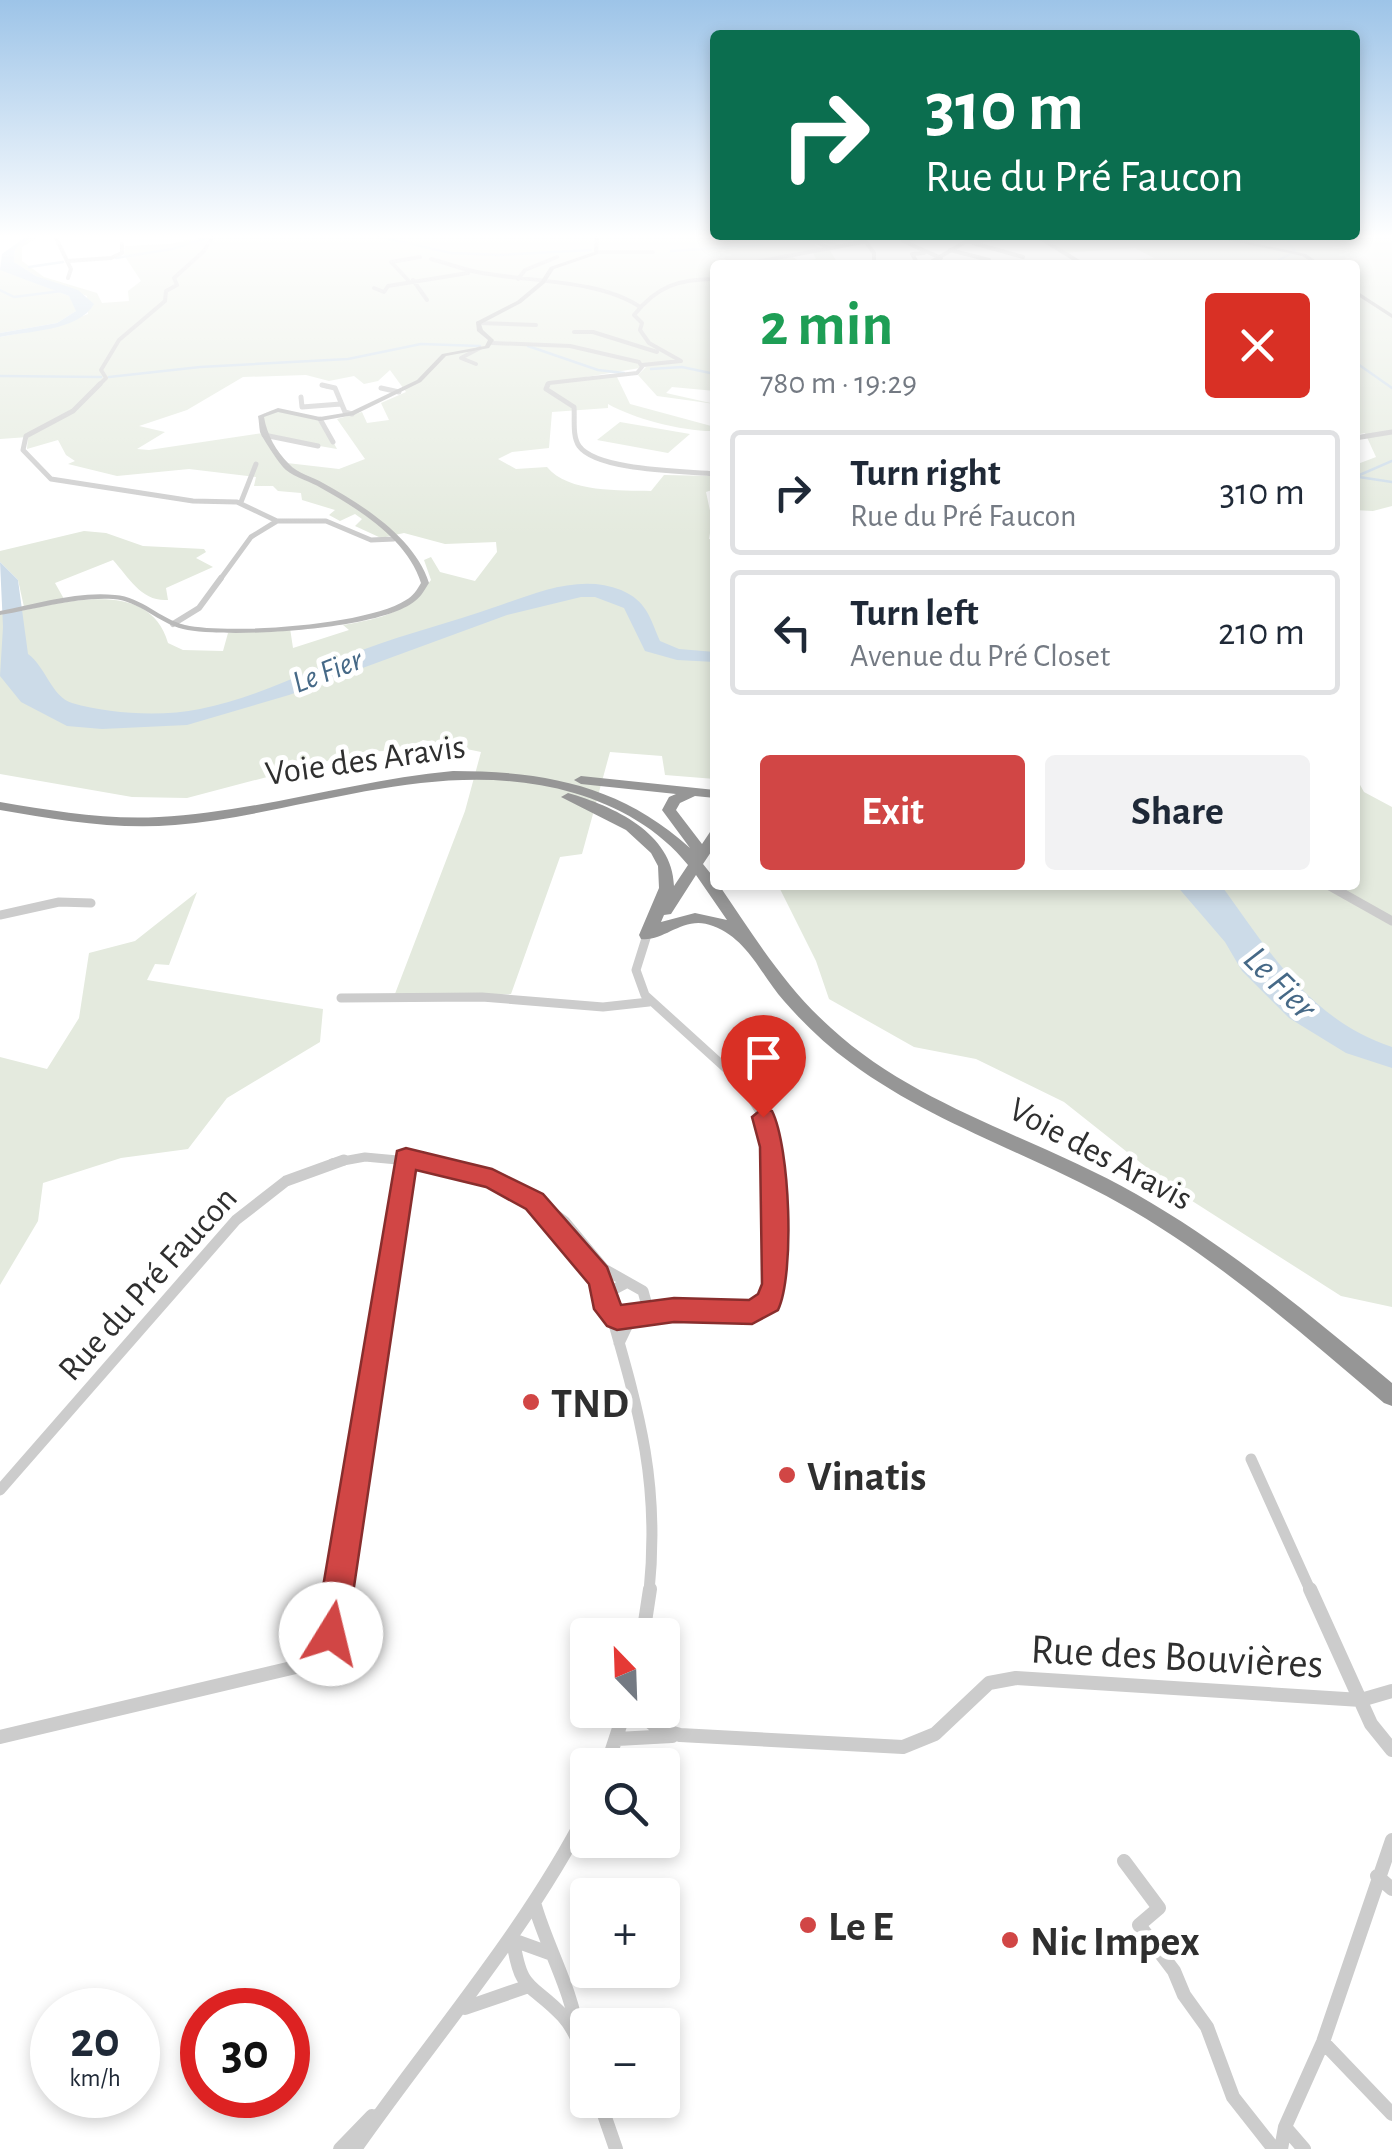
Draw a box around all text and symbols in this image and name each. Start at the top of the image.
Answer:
icon: right [760,70,890,200]
text: 310 m [925,73,1084,143]
text: Rue du Pré Faucon [925,155,1243,200]
button: close [1205,293,1310,398]
text: 2 min [760,296,893,356]
text: 780 m · 19:29 [760,367,917,399]
text: Turn right [850,455,1000,493]
icon: right [765,465,820,520]
text: 310 m [1220,474,1305,512]
text: Rue du Pré Faucon [850,500,1076,532]
text: Turn left [850,595,978,633]
icon: left [765,605,820,660]
text: 210 m [1218,614,1305,652]
text: Avenue du Pré Closet [850,640,1110,672]
water label: Le Fier [288,643,368,699]
street label: Voie des Aravis [263,729,467,792]
button: Exit [760,755,1025,870]
button: Share [1045,755,1310,870]
water label: Le Fier [1236,940,1324,1028]
pin [721,1015,806,1118]
icon: arrive [736,1030,791,1085]
street label: Voie des Aravis [1003,1092,1197,1217]
street label: Rue du Pré Faucon [52,1180,244,1388]
place label: TND [551,1383,629,1425]
marker: TND [520,1391,542,1413]
place label: Vinatis [807,1456,926,1498]
marker: Vinatis [776,1464,798,1486]
position arrow [279,1582,383,1686]
north arrow [570,1618,680,1728]
map controls [570,1618,680,2118]
street label: Rue des Bouvières [1029,1628,1324,1686]
button: search [570,1748,680,1858]
button: + [570,1878,680,1988]
place label: Le E [828,1906,893,1948]
marker: Le E [797,1914,819,1936]
place label: Nic Impex [1030,1921,1200,1963]
marker: Nic Impex [999,1929,1021,1951]
speed limit sign: 30 [180,1988,310,2118]
button: − [570,2008,680,2118]
text: 20 [70,2016,120,2066]
text: km/h [69,2066,121,2091]

